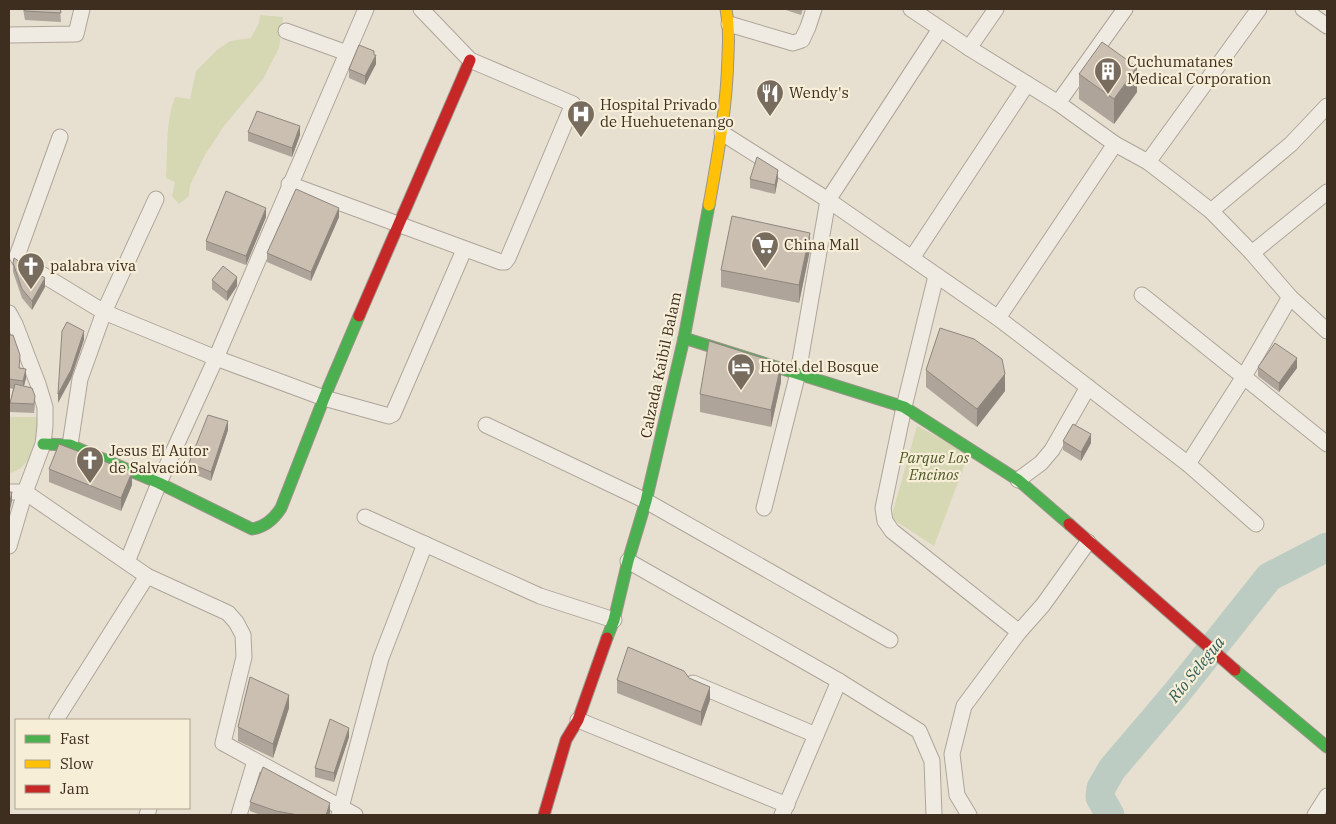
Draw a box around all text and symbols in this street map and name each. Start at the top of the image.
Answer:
place label: Cuchumatanes Medical Corporation [1127,52,1272,88]
building icon: Cuchumatanes Medical Corporation [1093,56,1123,95]
restaurant icon: Wendy's [755,78,785,117]
place label: Wendy's [789,83,849,102]
place label: Hospital Privado de Huehuetenango [600,95,734,131]
hospital icon: Hospital Privado de Huehuetenango [566,99,596,138]
supermarket icon: China Mall [750,230,780,269]
place label: China Mall [784,235,859,254]
church icon: palabra viva [16,251,46,290]
place label: palabra viva [50,256,136,275]
street label: Calzada Kaibil Balam [636,290,685,440]
hotel icon: Hotel del Bosque [726,352,756,391]
place label: Hotel del Bosque [760,357,879,376]
place label: Jesus El Autor de Salvación [109,441,209,477]
church icon: Jesus El Autor de Salvación [75,445,105,484]
park label: Parque Los Encinos [898,448,970,484]
water label: Río Selegua [1163,632,1229,707]
legend [15,719,190,809]
text: Fast [60,729,90,748]
text: Slow [60,754,94,773]
text: Jam [60,779,89,798]

